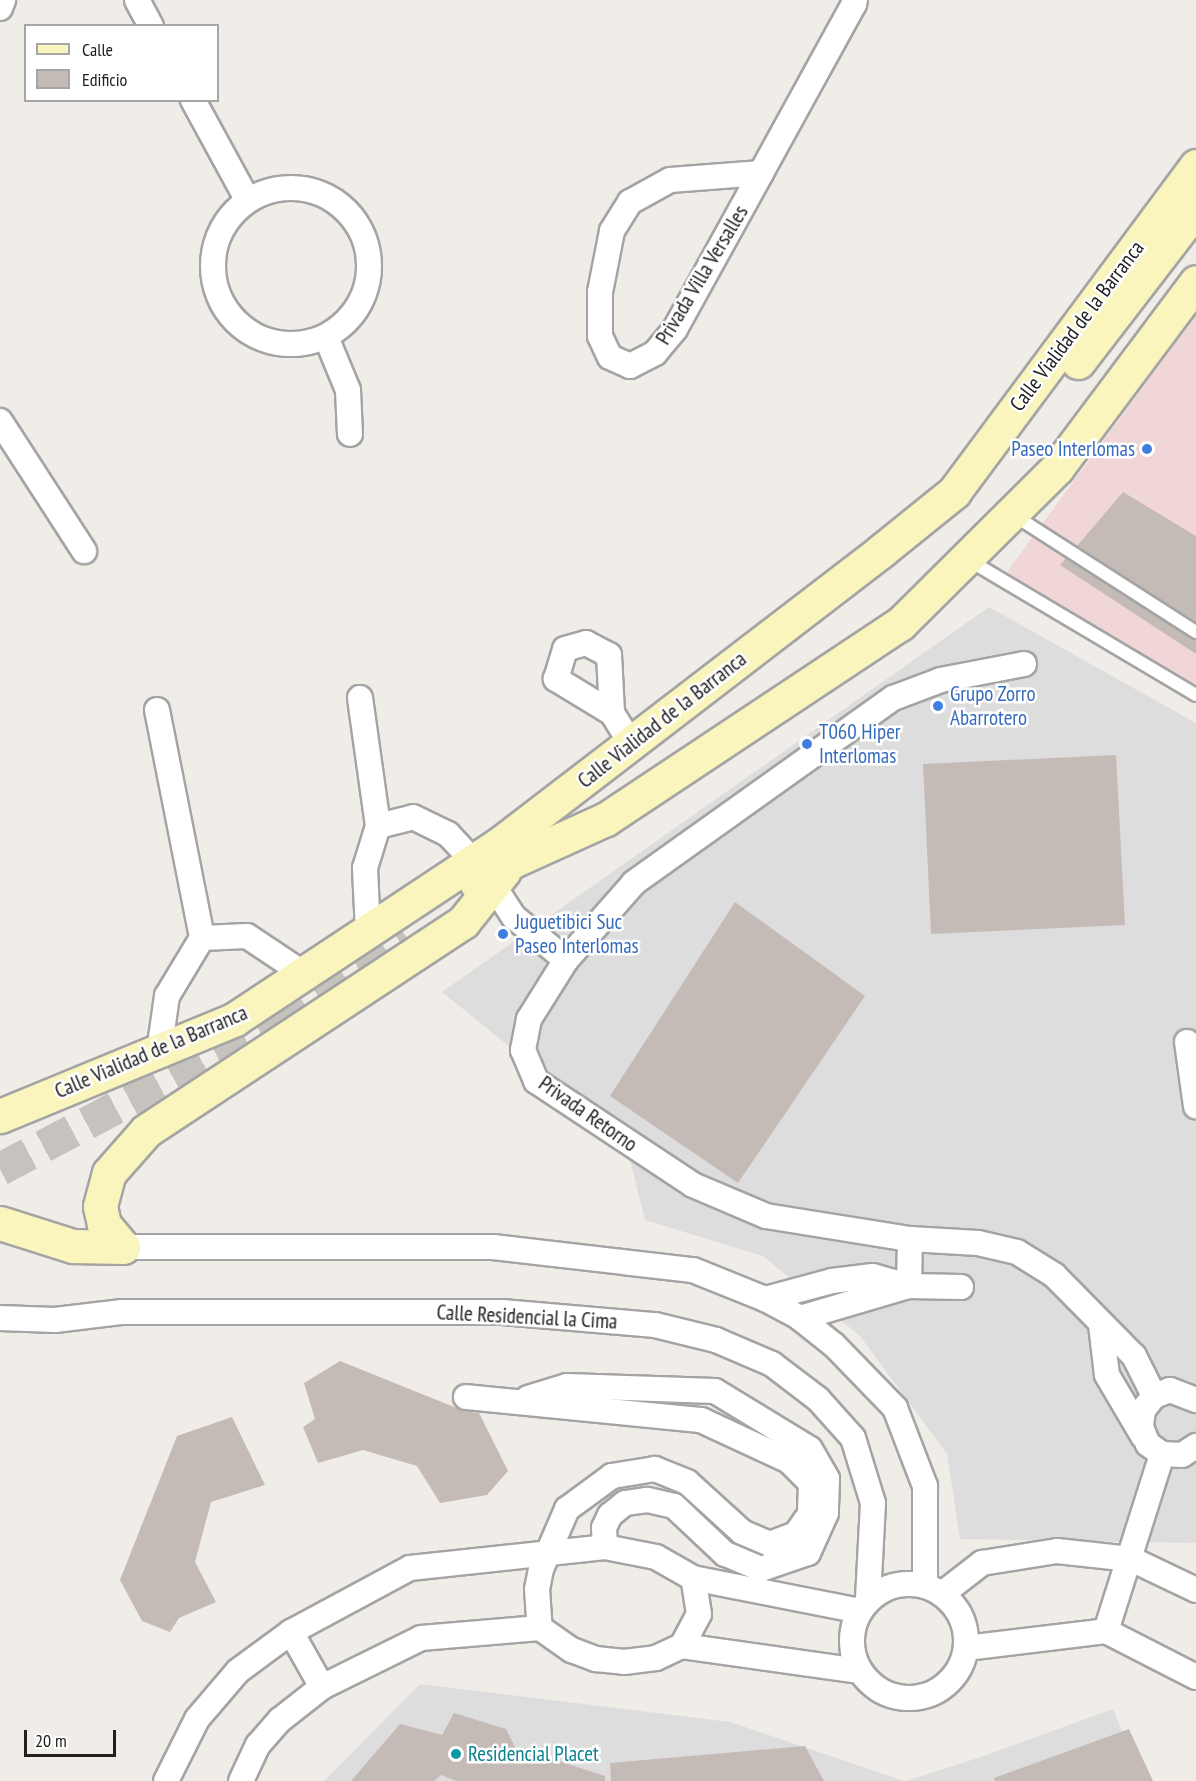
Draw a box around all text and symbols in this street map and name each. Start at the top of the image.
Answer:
legend [24,24,219,102]
text: Calle [82,38,113,61]
text: Edificio [82,68,127,91]
street label: Privada Villa Versalles [650,200,754,350]
street label: Calle Vialidad de la Barranca [1005,236,1149,416]
place label: Paseo Interlomas [1011,436,1135,462]
marker: Paseo Interlomas [1140,442,1154,456]
street label: Calle Vialidad de la Barranca [573,646,751,794]
place label: Grupo Zorro Abarrotero [950,681,1036,731]
marker: Grupo Zorro Abarrotero [931,699,945,713]
place label: T060 Hiper Interlomas [819,719,901,769]
marker: T060 Hiper Interlomas [800,737,814,751]
place label: Juguetibici Suc Paseo Interlomas [515,909,639,959]
marker: Juguetibici Suc Paseo Interlomas [496,927,510,941]
street label: Calle Vialidad de la Barranca [51,1000,251,1104]
street label: Privada Retorno [534,1071,642,1157]
street label: Calle Residencial la Cima [436,1300,618,1334]
scale bar [27,1718,118,1756]
text: 20 m [35,1729,67,1752]
place label: Residencial Placet [468,1741,599,1767]
marker: Residencial Placet [449,1747,463,1761]

